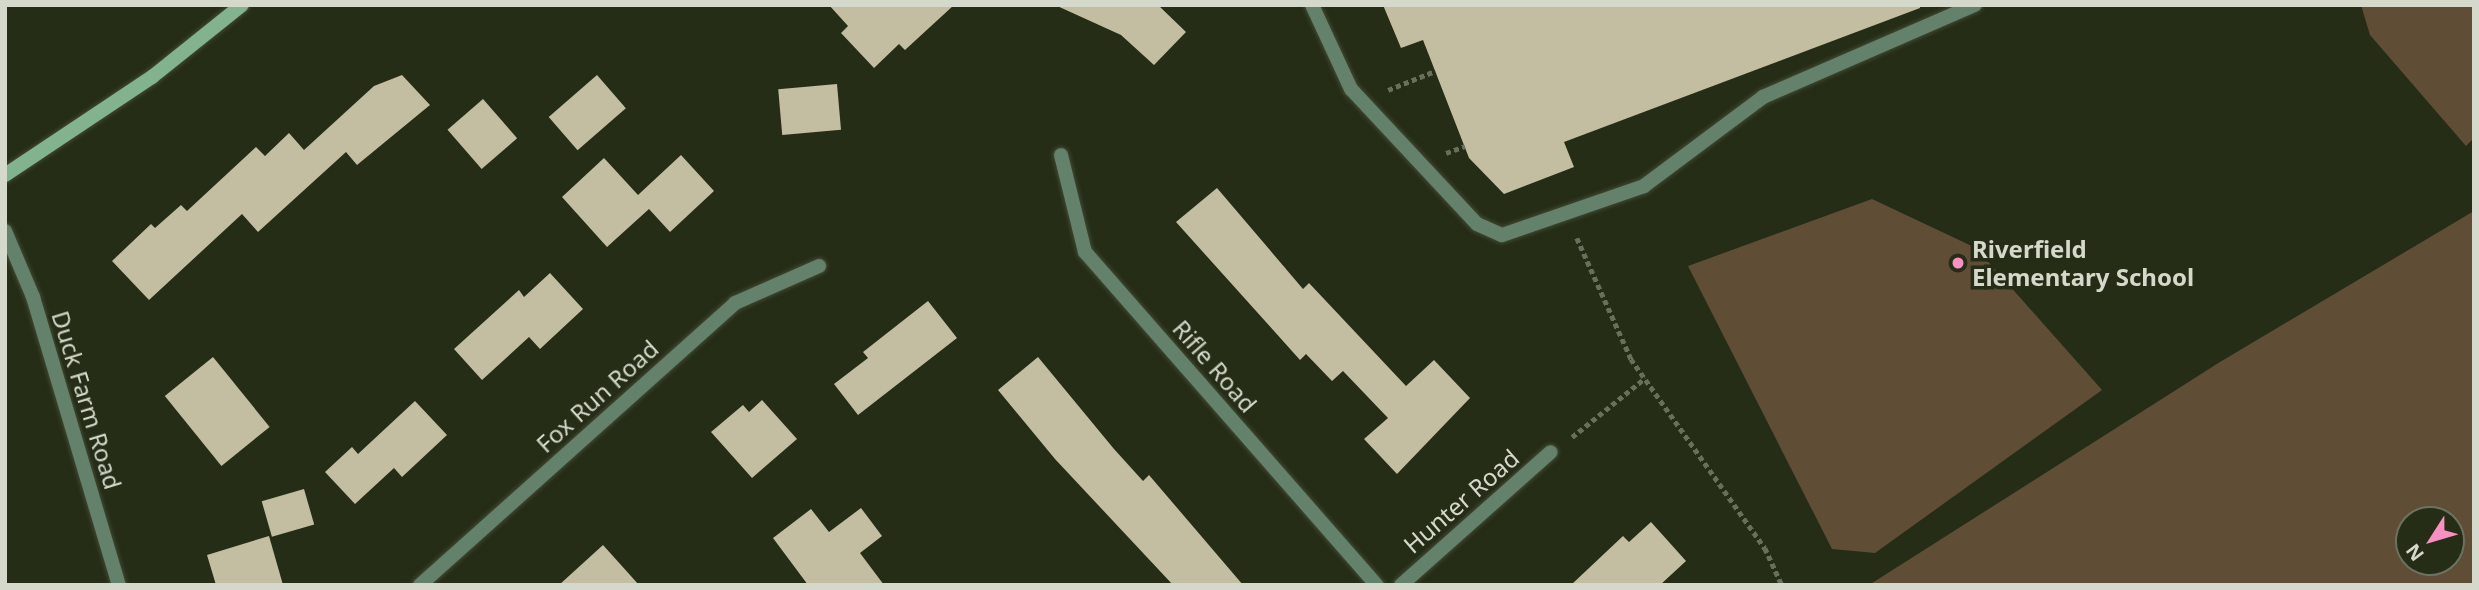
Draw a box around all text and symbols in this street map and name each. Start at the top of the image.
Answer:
place label: Riverfield Elementary School [1972,235,2194,291]
marker: Riverfield Elementary School [1950,255,1966,271]
street label: Duck Farm Road [46,307,128,493]
street label: Rifle Road [1167,314,1263,418]
street label: Fox Run Road [530,334,664,458]
street label: Hunter Road [1397,443,1525,559]
north arrow [2395,506,2465,576]
text: N [2400,538,2430,566]

